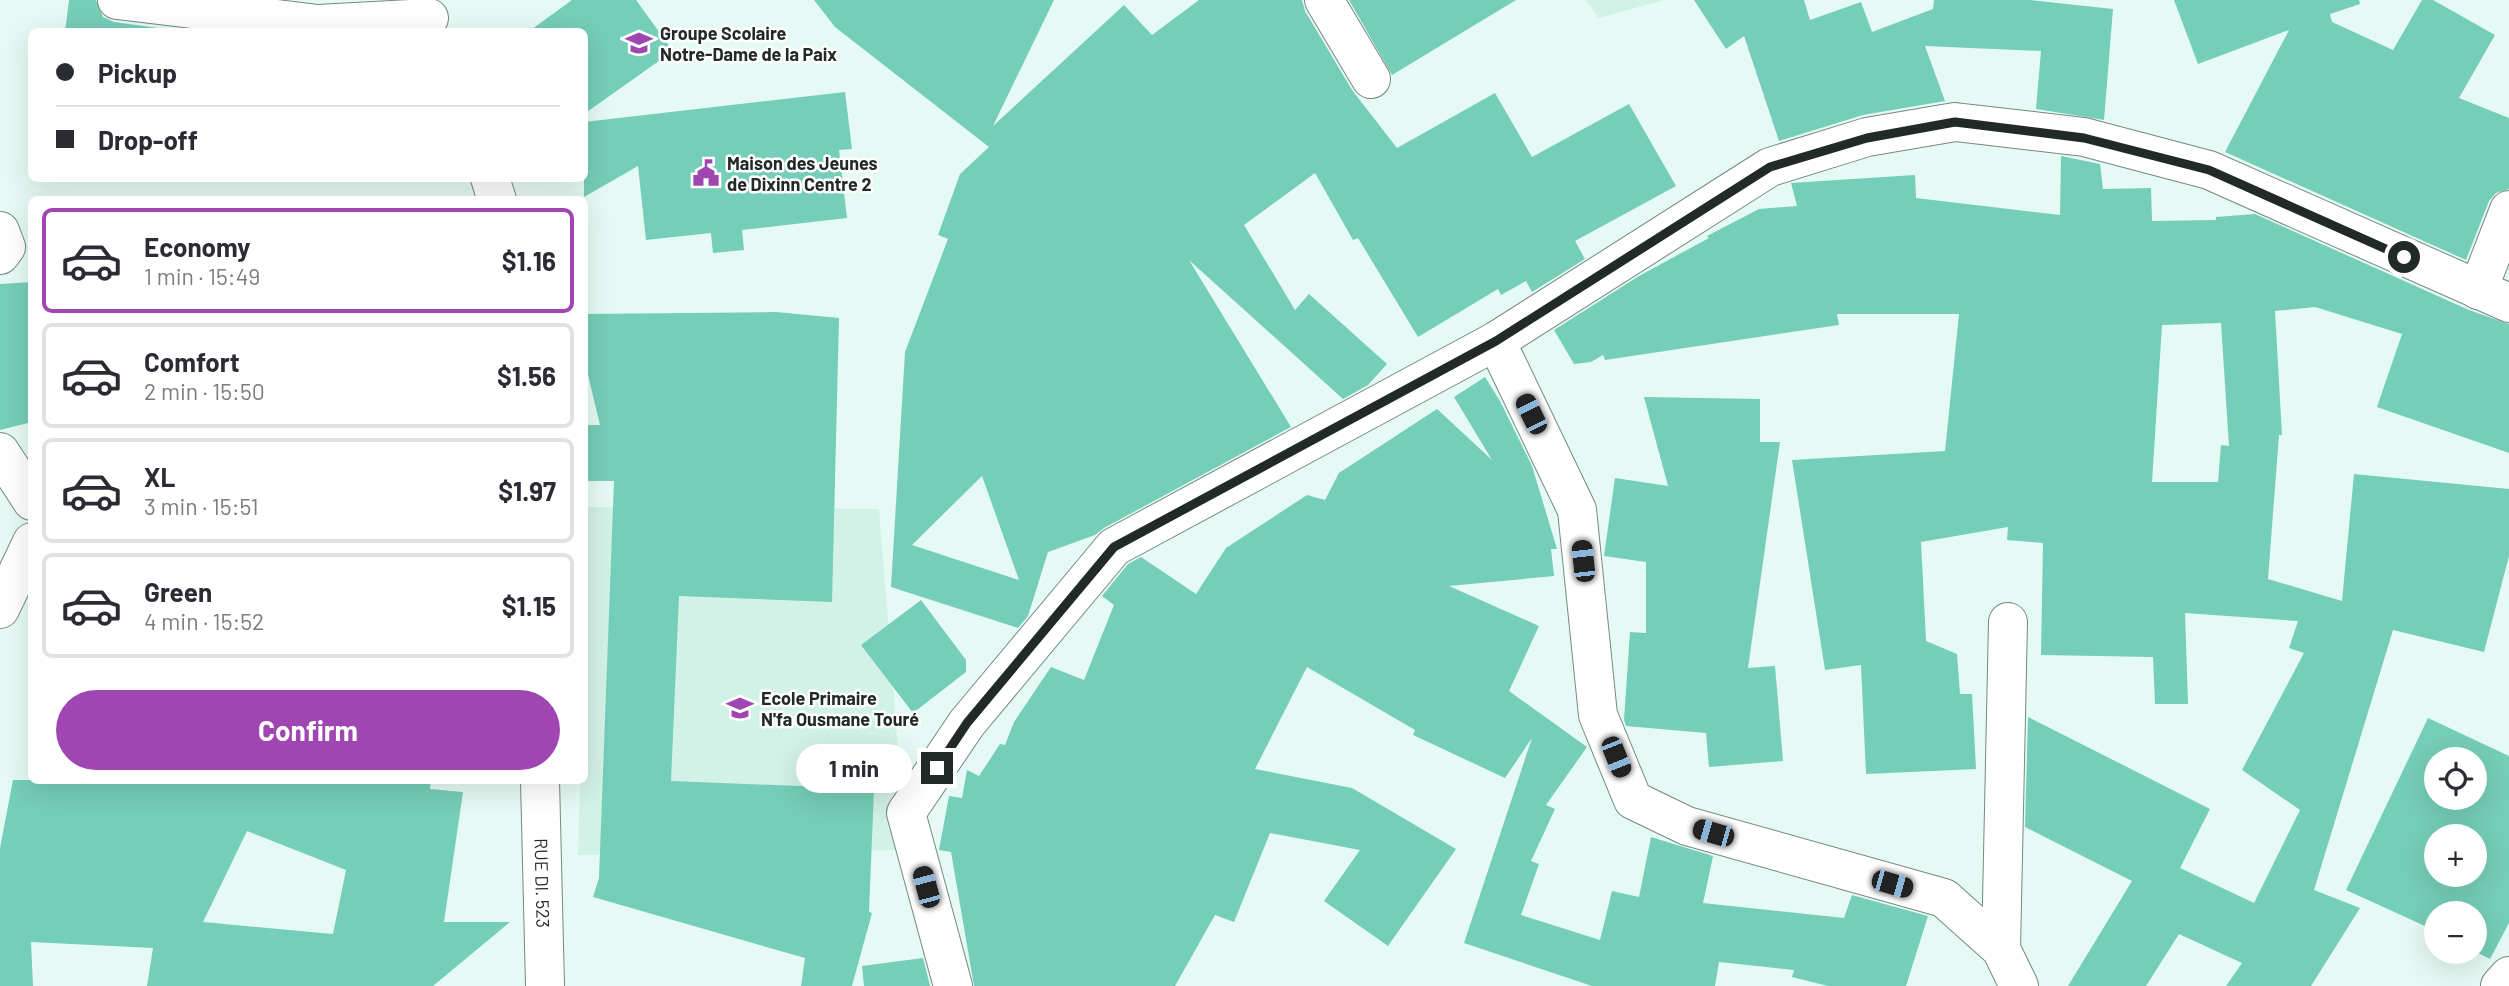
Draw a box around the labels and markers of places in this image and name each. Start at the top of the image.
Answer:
place label: Groupe Scolaire Notre-Dame de la Paix [660,22,837,65]
school or university icon: Groupe Scolaire Notre-Dame de la Paix [624,28,654,58]
place label: Maison des Jeunes de Dixinn Centre 2 [727,152,878,195]
public building icon: Maison des Jeunes de Dixinn Centre 2 [691,158,721,188]
place label: Ecole Primaire N'fa Ousmane Touré [761,687,919,730]
school or university icon: Ecole Primaire N'fa Ousmane Touré [725,693,755,723]

